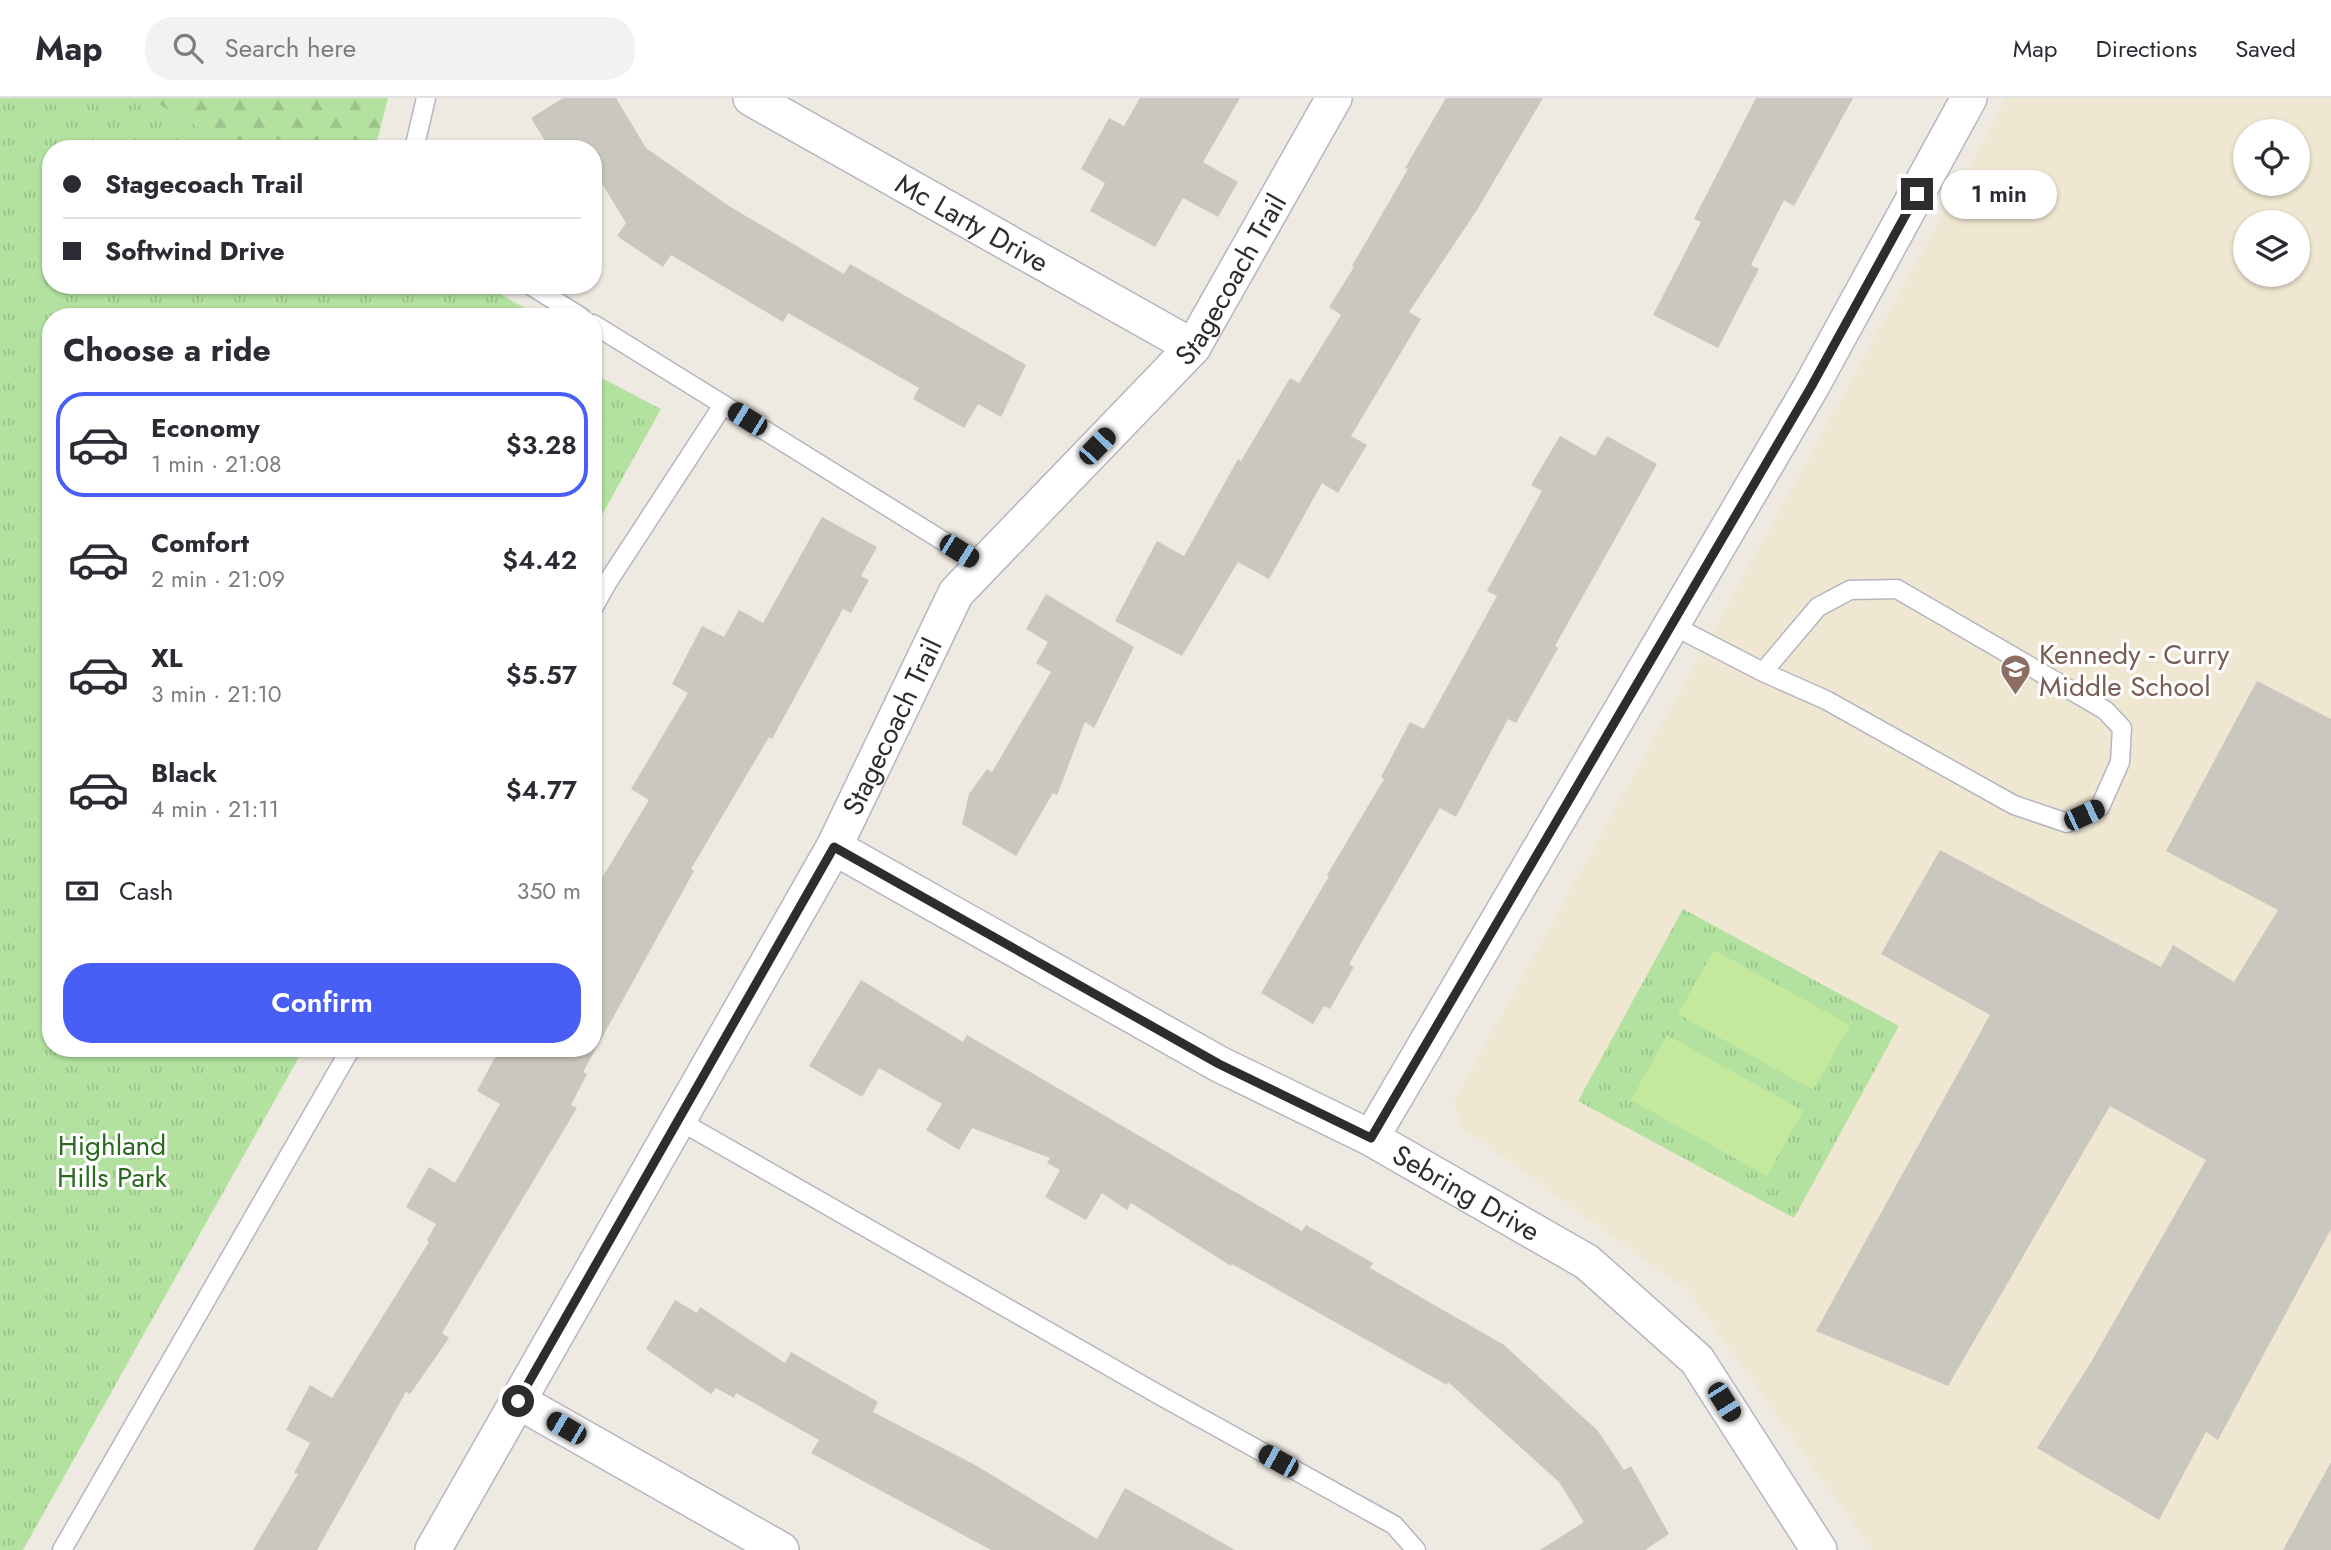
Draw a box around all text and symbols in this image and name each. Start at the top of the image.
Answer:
search box [145,17,635,80]
text: Map [35,25,103,72]
icon: search [169,29,207,67]
text: Search here [225,29,356,67]
text: Map [2013,31,2058,66]
text: Directions [2096,31,2197,66]
text: Saved [2235,31,2296,66]
map controls [2233,119,2310,287]
button: locate [2233,119,2310,196]
street label: Mc Larty Drive [888,163,1056,282]
text: Stagecoach Trail [105,165,303,203]
callout: 1 min [1941,170,2057,218]
text: 1 min [1971,177,2027,211]
route end [1901,178,1933,210]
street label: Stagecoach Trail [1165,186,1296,375]
button: layers [2233,210,2310,287]
text: Softwind Drive [105,232,285,270]
text: Choose a ride [63,327,271,373]
car [724,399,771,439]
text: Economy [151,409,260,447]
icon: car [67,413,130,476]
car [1075,424,1120,468]
text: $3.28 [506,426,577,464]
text: 1 min · 21:08 [151,447,282,481]
text: Comfort [151,524,249,562]
icon: car [67,528,130,591]
car [936,531,983,571]
text: $4.42 [502,541,577,579]
text: 2 min · 21:09 [151,562,285,596]
street label: Stagecoach Trail [832,631,952,822]
place label: Kennedy - Curry Middle School [2039,634,2230,707]
text: XL [151,639,183,677]
icon: car [67,643,130,706]
school or university icon: Kennedy - Curry Middle School [1999,653,2033,697]
text: $5.57 [506,656,577,694]
text: 3 min · 21:10 [151,677,282,711]
text: Black [151,754,217,792]
icon: car [67,758,130,821]
text: $4.77 [506,771,577,809]
text: 4 min · 21:11 [151,792,279,826]
car [2061,797,2108,833]
icon: cash [63,872,101,910]
text: Cash [119,872,173,910]
text: 350 m [517,874,581,908]
button: Confirm [63,963,581,1043]
park label: Highland Hills Park [57,1125,168,1198]
street label: Sebring Drive [1385,1134,1548,1251]
car [1704,1379,1745,1425]
route start [502,1385,534,1417]
car [543,1408,590,1448]
car [1255,1442,1302,1480]

